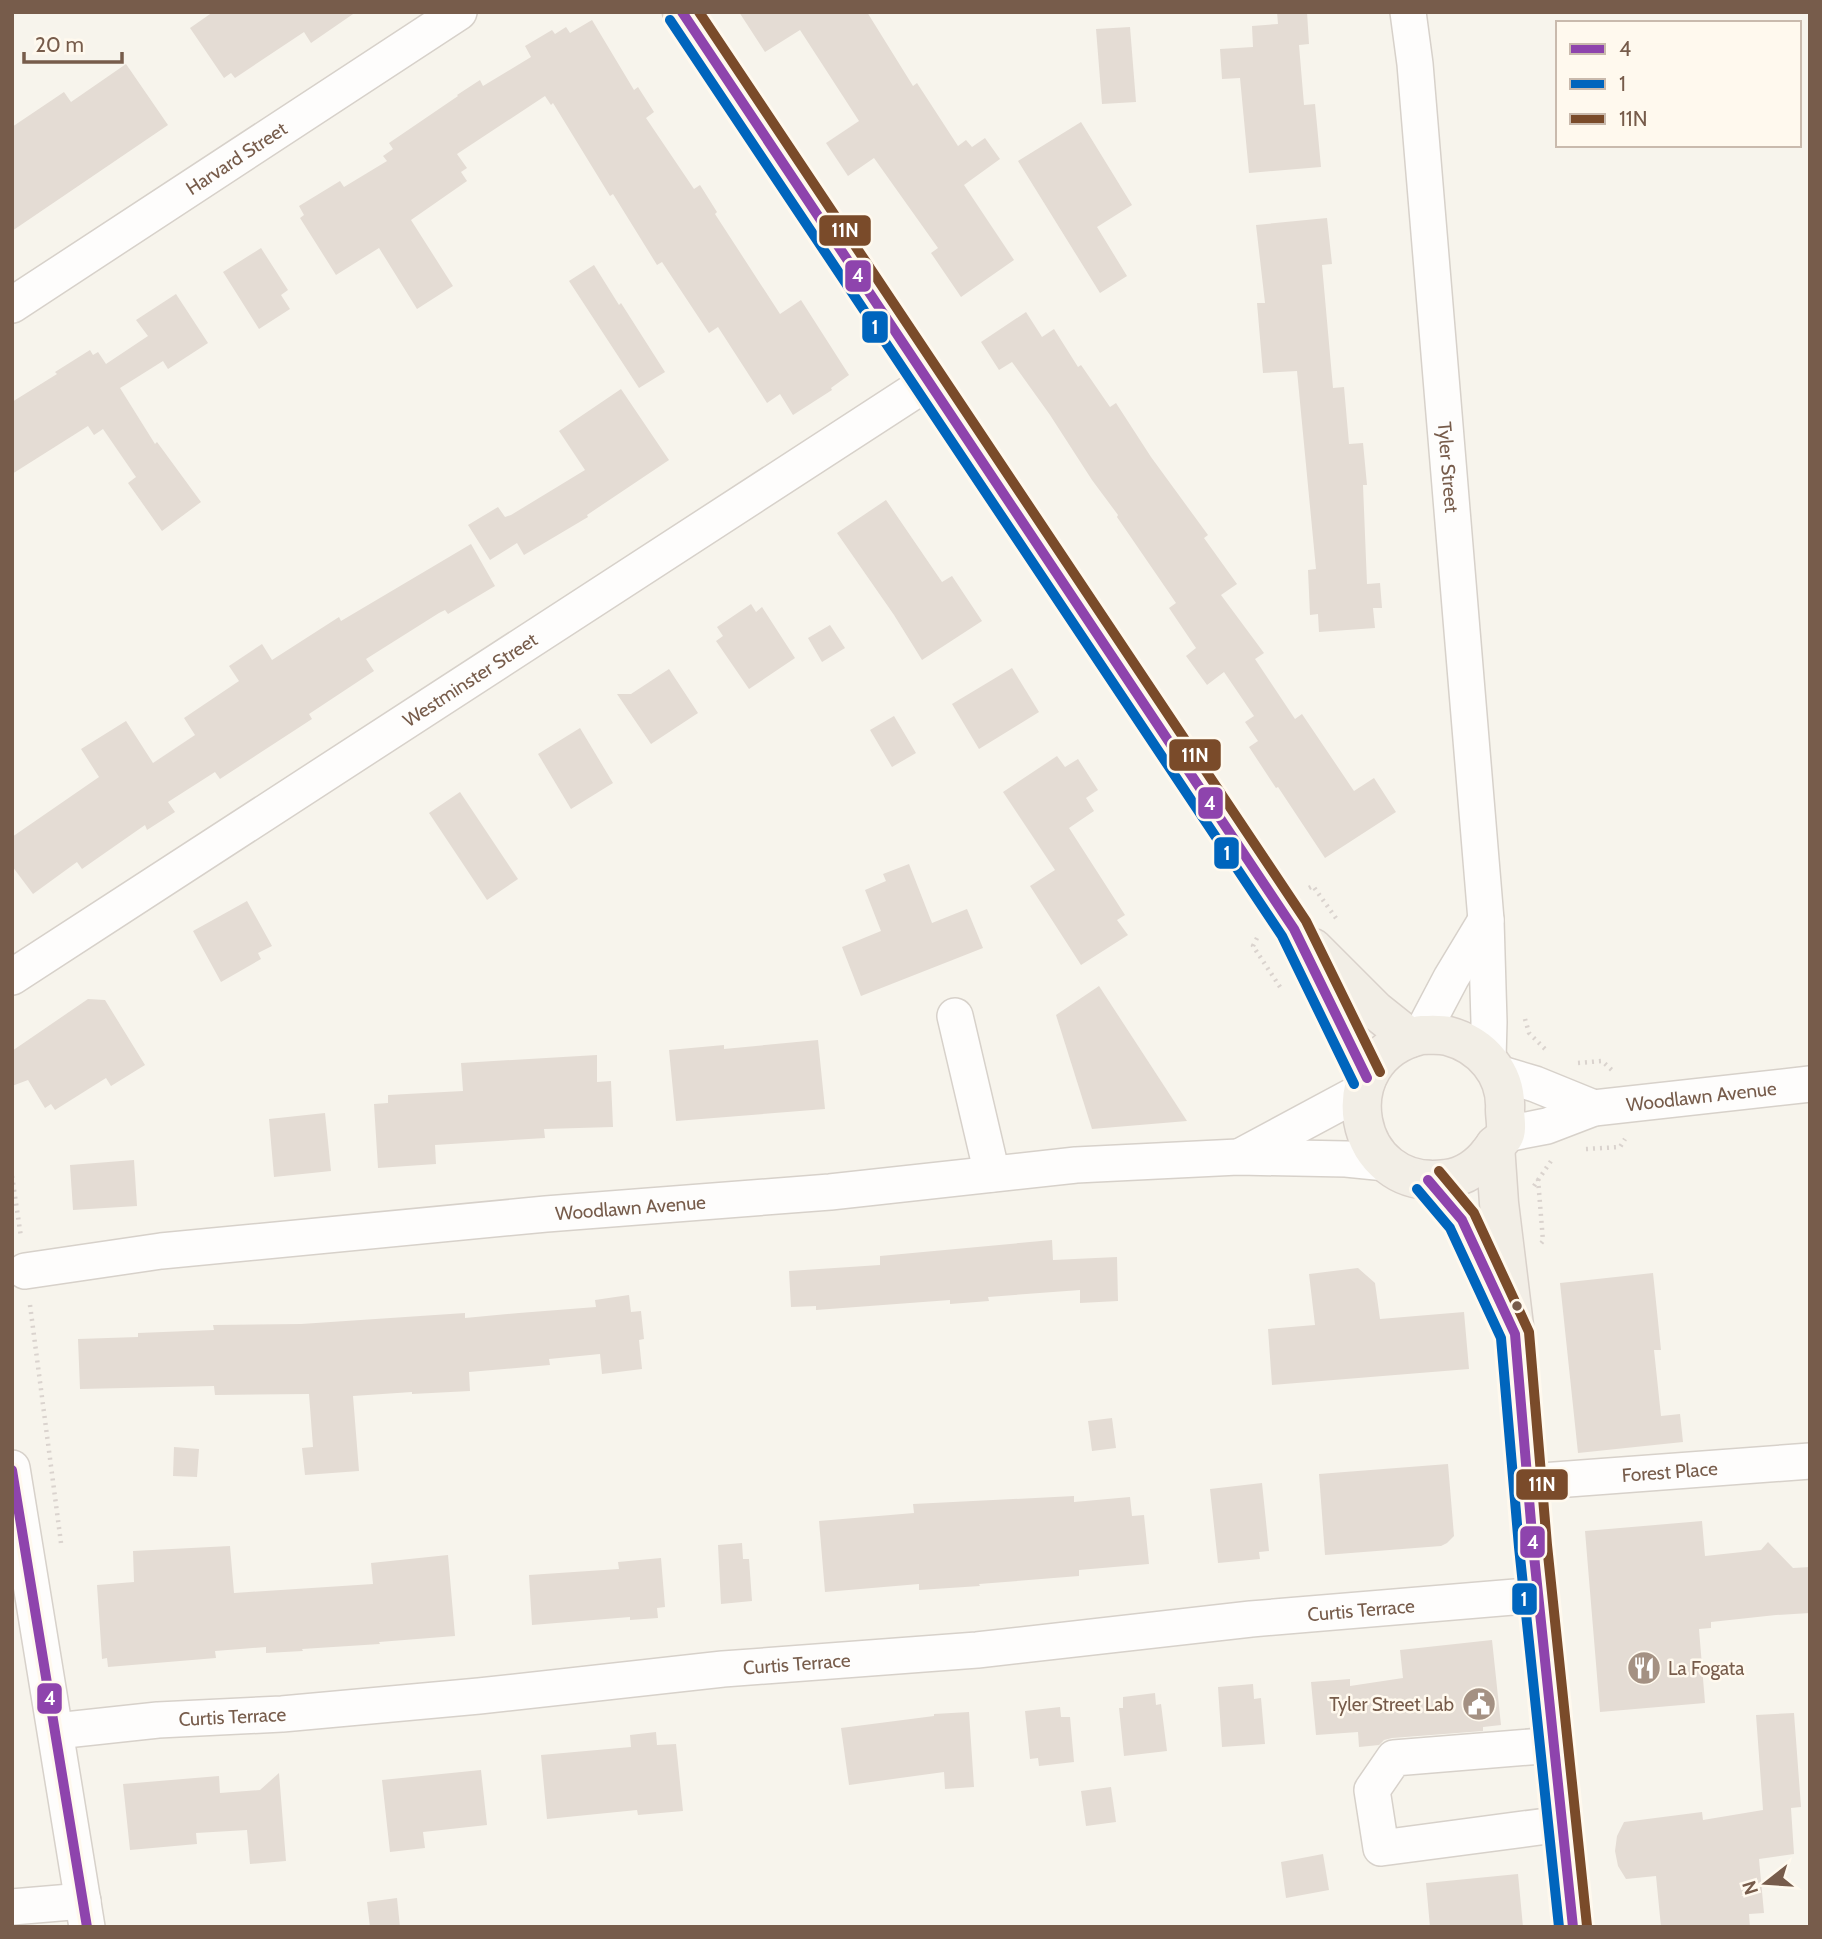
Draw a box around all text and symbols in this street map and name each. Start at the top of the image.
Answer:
scale bar [24,21,122,65]
legend [1556,21,1801,147]
text: 20 m [35,32,84,57]
text: 4 [1619,36,1631,61]
text: 1 [1619,71,1626,96]
text: 11N [1619,106,1647,131]
street label: Harvard Street [181,116,292,200]
line badge: 11N [818,214,872,247]
text: 11N [831,219,859,242]
line badge: 4 [844,259,872,293]
text: 4 [852,264,864,287]
line badge: 1 [861,310,889,344]
text: 1 [871,316,879,339]
street label: Tyler Street [1433,421,1464,514]
street label: Westminster Street [398,627,542,732]
line badge: 11N [1168,738,1222,772]
text: 11N [1181,744,1209,767]
line badge: 4 [1197,786,1224,820]
text: 4 [1204,792,1216,815]
line badge: 1 [1213,836,1240,870]
text: 1 [1223,842,1231,865]
street label: Woodlawn Avenue [1625,1076,1778,1116]
street label: Woodlawn Avenue [554,1190,707,1225]
unlabelled marker [1510,1299,1524,1313]
street label: Forest Place [1621,1456,1719,1486]
line badge: 11N [1515,1468,1569,1501]
text: 11N [1528,1473,1556,1496]
line badge: 4 [1519,1525,1546,1559]
text: 4 [1527,1531,1539,1554]
line badge: 1 [1511,1582,1538,1616]
text: 1 [1520,1588,1528,1611]
street label: Curtis Terrace [1307,1594,1416,1626]
street label: Curtis Terrace [742,1648,852,1679]
restaurant icon: La Fogata [1625,1649,1663,1687]
place label: La Fogata [1668,1657,1744,1680]
line badge: 4 [36,1682,63,1715]
public building icon: Tyler Street Lab [1460,1685,1498,1723]
text: 4 [44,1687,56,1710]
place label: Tyler Street Lab [1329,1693,1454,1716]
street label: Curtis Terrace [178,1702,287,1730]
north arrow [1731,1848,1801,1918]
text: N [1737,1878,1763,1898]

